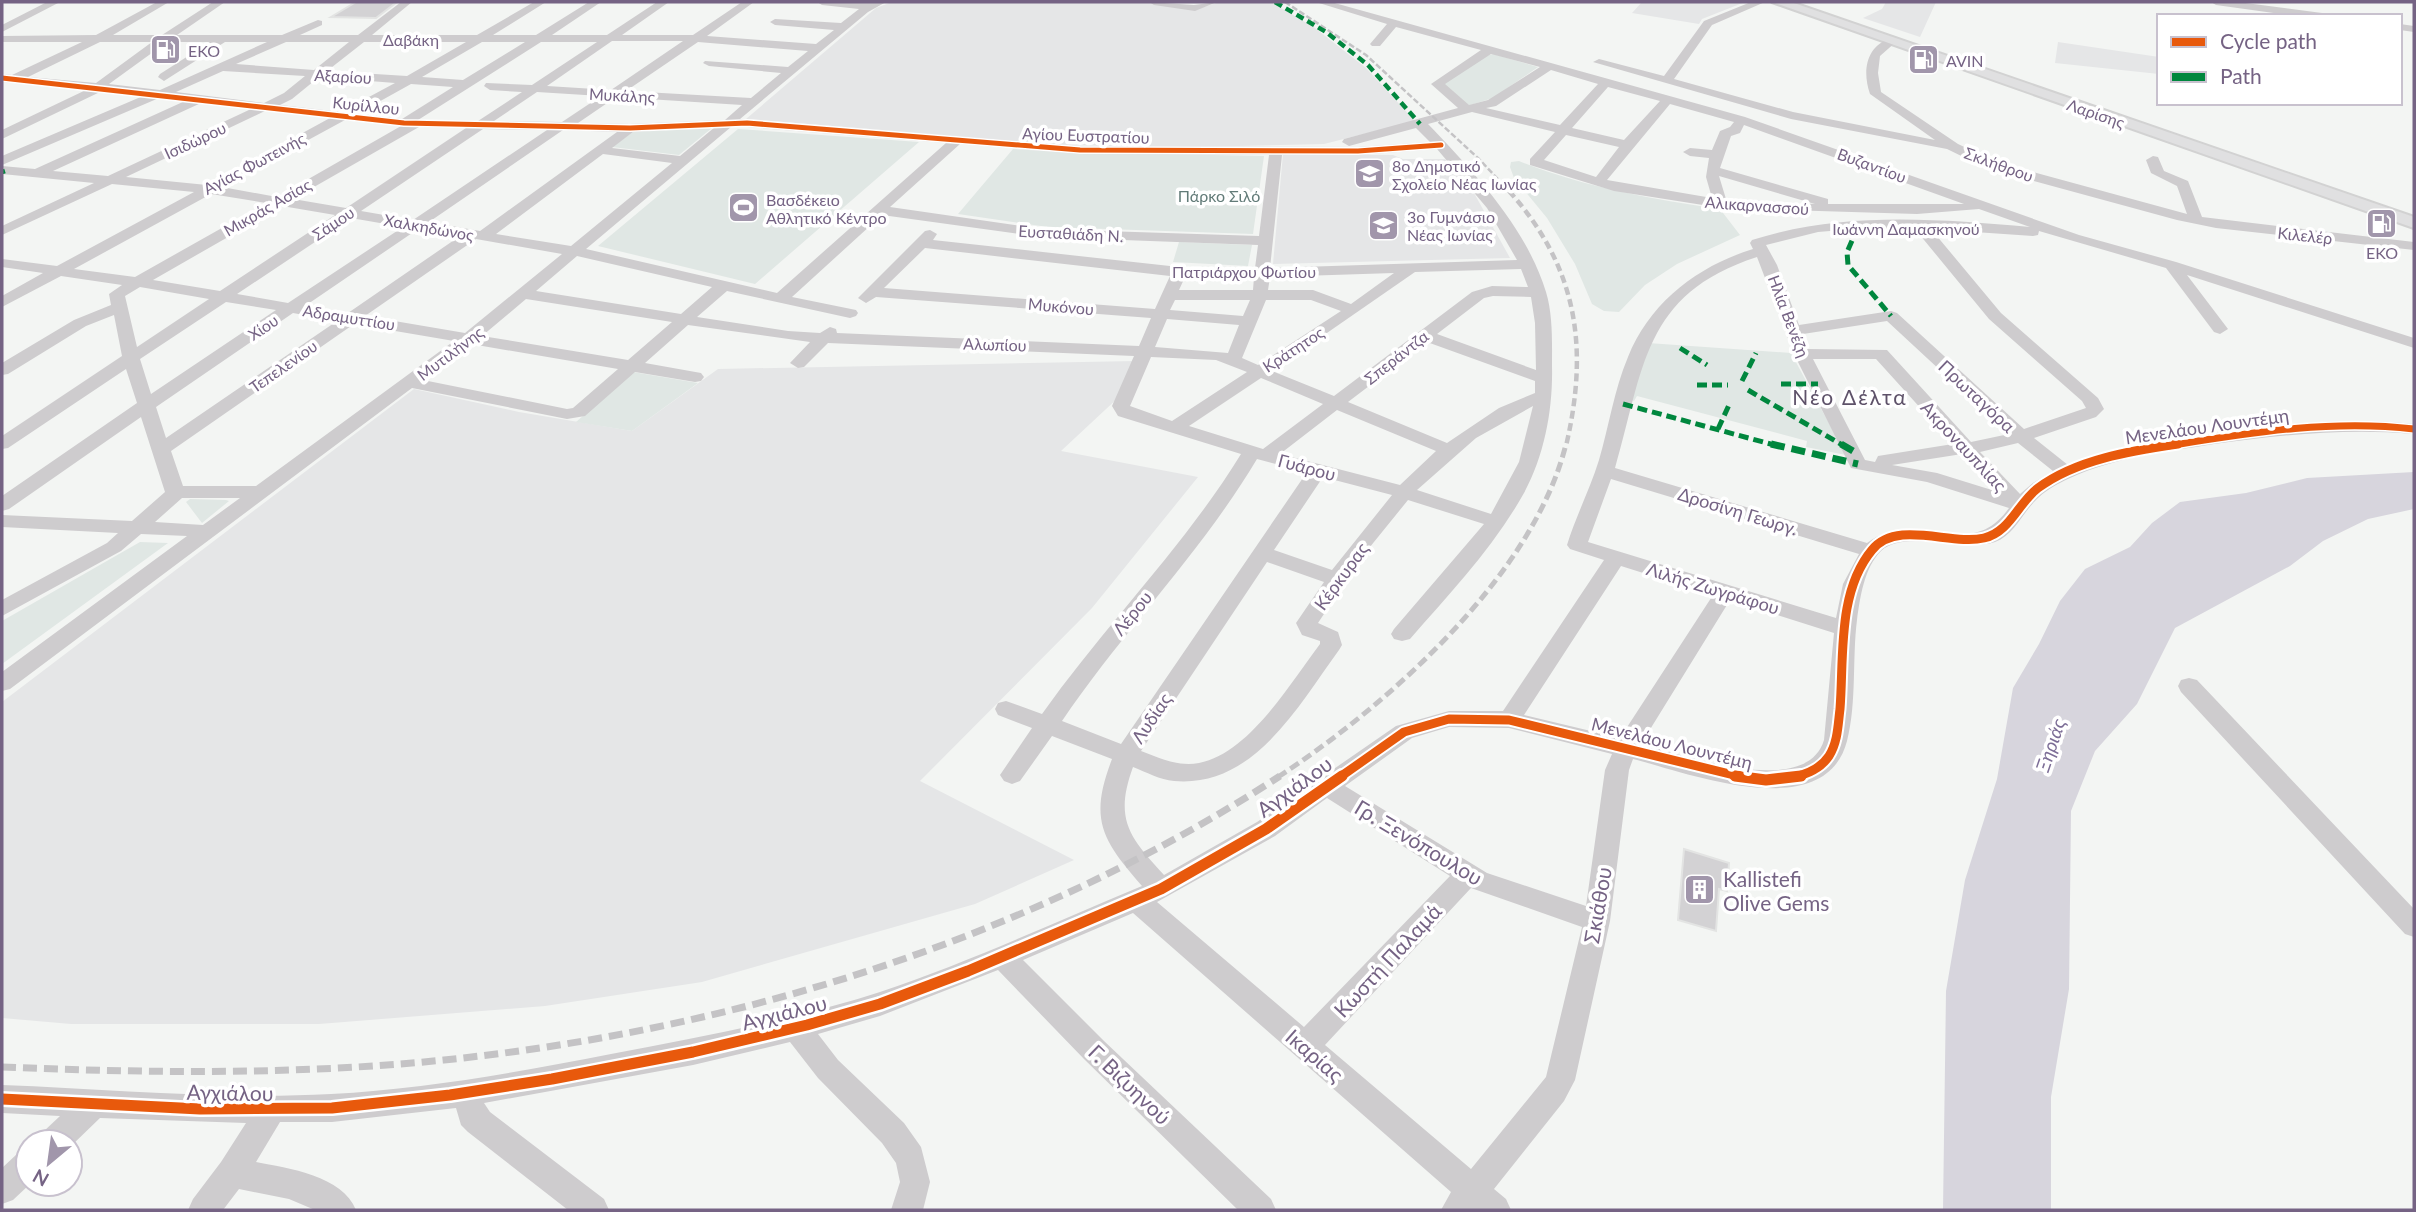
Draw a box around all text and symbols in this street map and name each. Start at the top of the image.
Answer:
legend [2157,14,2402,105]
text: Cycle path [2220,28,2317,53]
street label: Δαβάκη [383,30,439,49]
fuel station icon: ΕΚΟ [148,33,182,67]
place label: ΕΚΟ [188,41,220,60]
fuel station icon: AVIN [1906,43,1940,77]
place label: AVIN [1946,51,1984,70]
text: Path [2220,63,2262,88]
street label: Αξαρίου [314,65,372,88]
street label: Μυκάλης [589,84,656,106]
street label: Κυρίλλου [332,92,400,118]
street label: Λαρίσης [2065,94,2128,132]
street label: Ισιδώρου [161,117,229,163]
street label: Αγίου Ευστρατίου [1022,123,1150,147]
street label: Αγίας Φωτεινής [200,128,309,198]
street label: Σκλήθρου [1962,143,2036,185]
street label: Βυζαντίου [1835,144,1909,186]
place label: 8ο Δημοτικό Σχολείο Νέας Ιωνίας [1392,156,1537,193]
school or university icon: 8ο Δημοτικό Σχολείο Νέας Ιωνίας [1352,157,1386,191]
street label: Μικράς Ασίας [220,174,315,240]
park label: Πάρκο Σιλό [1178,186,1260,205]
place label: Βασδέκειο Αθλητικό Κέντρο [766,190,887,227]
sports icon: Βασδέκειο Αθλητικό Κέντρο [726,191,760,225]
street label: Αλικαρνασσού [1704,192,1810,218]
street label: Σάμου [309,202,357,244]
fuel station icon: EKO [2365,206,2399,240]
place label: 3ο Γυμνάσιο Νέας Ιωνίας [1407,207,1495,244]
school or university icon: 3ο Γυμνάσιο Νέας Ιωνίας [1367,208,1401,242]
street label: Χαλκηδώνος [383,210,476,244]
street label: Ιωάννη Δαμασκηνού [1832,219,1980,238]
street label: Ευσταθιάδη Ν. [1018,221,1124,245]
street label: Κιλελέρ [2277,223,2333,247]
place label: EKO [2366,243,2398,262]
street label: Πατριάρχου Φωτίου [1172,262,1316,281]
street label: Ηλία Βενέζη [1765,272,1813,360]
street label: Μυκόνου [1027,294,1095,318]
street label: Αδραμυττίου [301,300,397,334]
street label: Χίου [244,310,282,344]
street label: Μυτιλήνης [413,322,487,384]
street label: Κράτητος [1259,322,1328,376]
street label: Σπεράντζα [1360,326,1432,388]
street label: Αλωπίου [963,333,1027,355]
street label: Τεπελενίου [246,336,320,396]
street label: Πρωταγόρα [1934,355,2020,437]
district label: Νέο Δέλτα [1792,384,1908,409]
street label: Ακροναυπλίας [1917,396,2012,496]
street label: Μενελάου Λουντέμη [2124,404,2290,448]
street label: Γυάρου [1276,449,1338,485]
street label: Δροσίνη Γεωργ. [1675,482,1801,540]
street label: Κέρκυρας [1309,537,1373,614]
street label: Λιλής Ζωγράφου [1644,557,1782,619]
street label: Λέρου [1108,586,1156,640]
street label: Λυδίας [1126,688,1176,747]
street label: Μενελάου Λουντέμη [1589,712,1755,774]
water label: Ξηριάς [2030,715,2070,774]
street label: Αγχιάλου [1251,750,1337,822]
street label: Γρ. Ξενόπουλου [1351,794,1487,890]
street label: Σκιάθου [1578,865,1616,945]
place label: Kallistefi Olive Gems [1723,866,1829,915]
building icon: Kallistefi Olive Gems [1683,873,1717,907]
street label: Κωστή Παλαμά [1328,898,1446,1022]
street label: Αγχιάλου [739,989,829,1035]
street label: Ικαρίας [1281,1023,1349,1087]
street label: Γ. Βιζυηνού [1084,1039,1176,1129]
street label: Αγχιάλου [186,1079,274,1105]
north arrow [14,1128,84,1198]
text: N [29,1165,52,1192]

